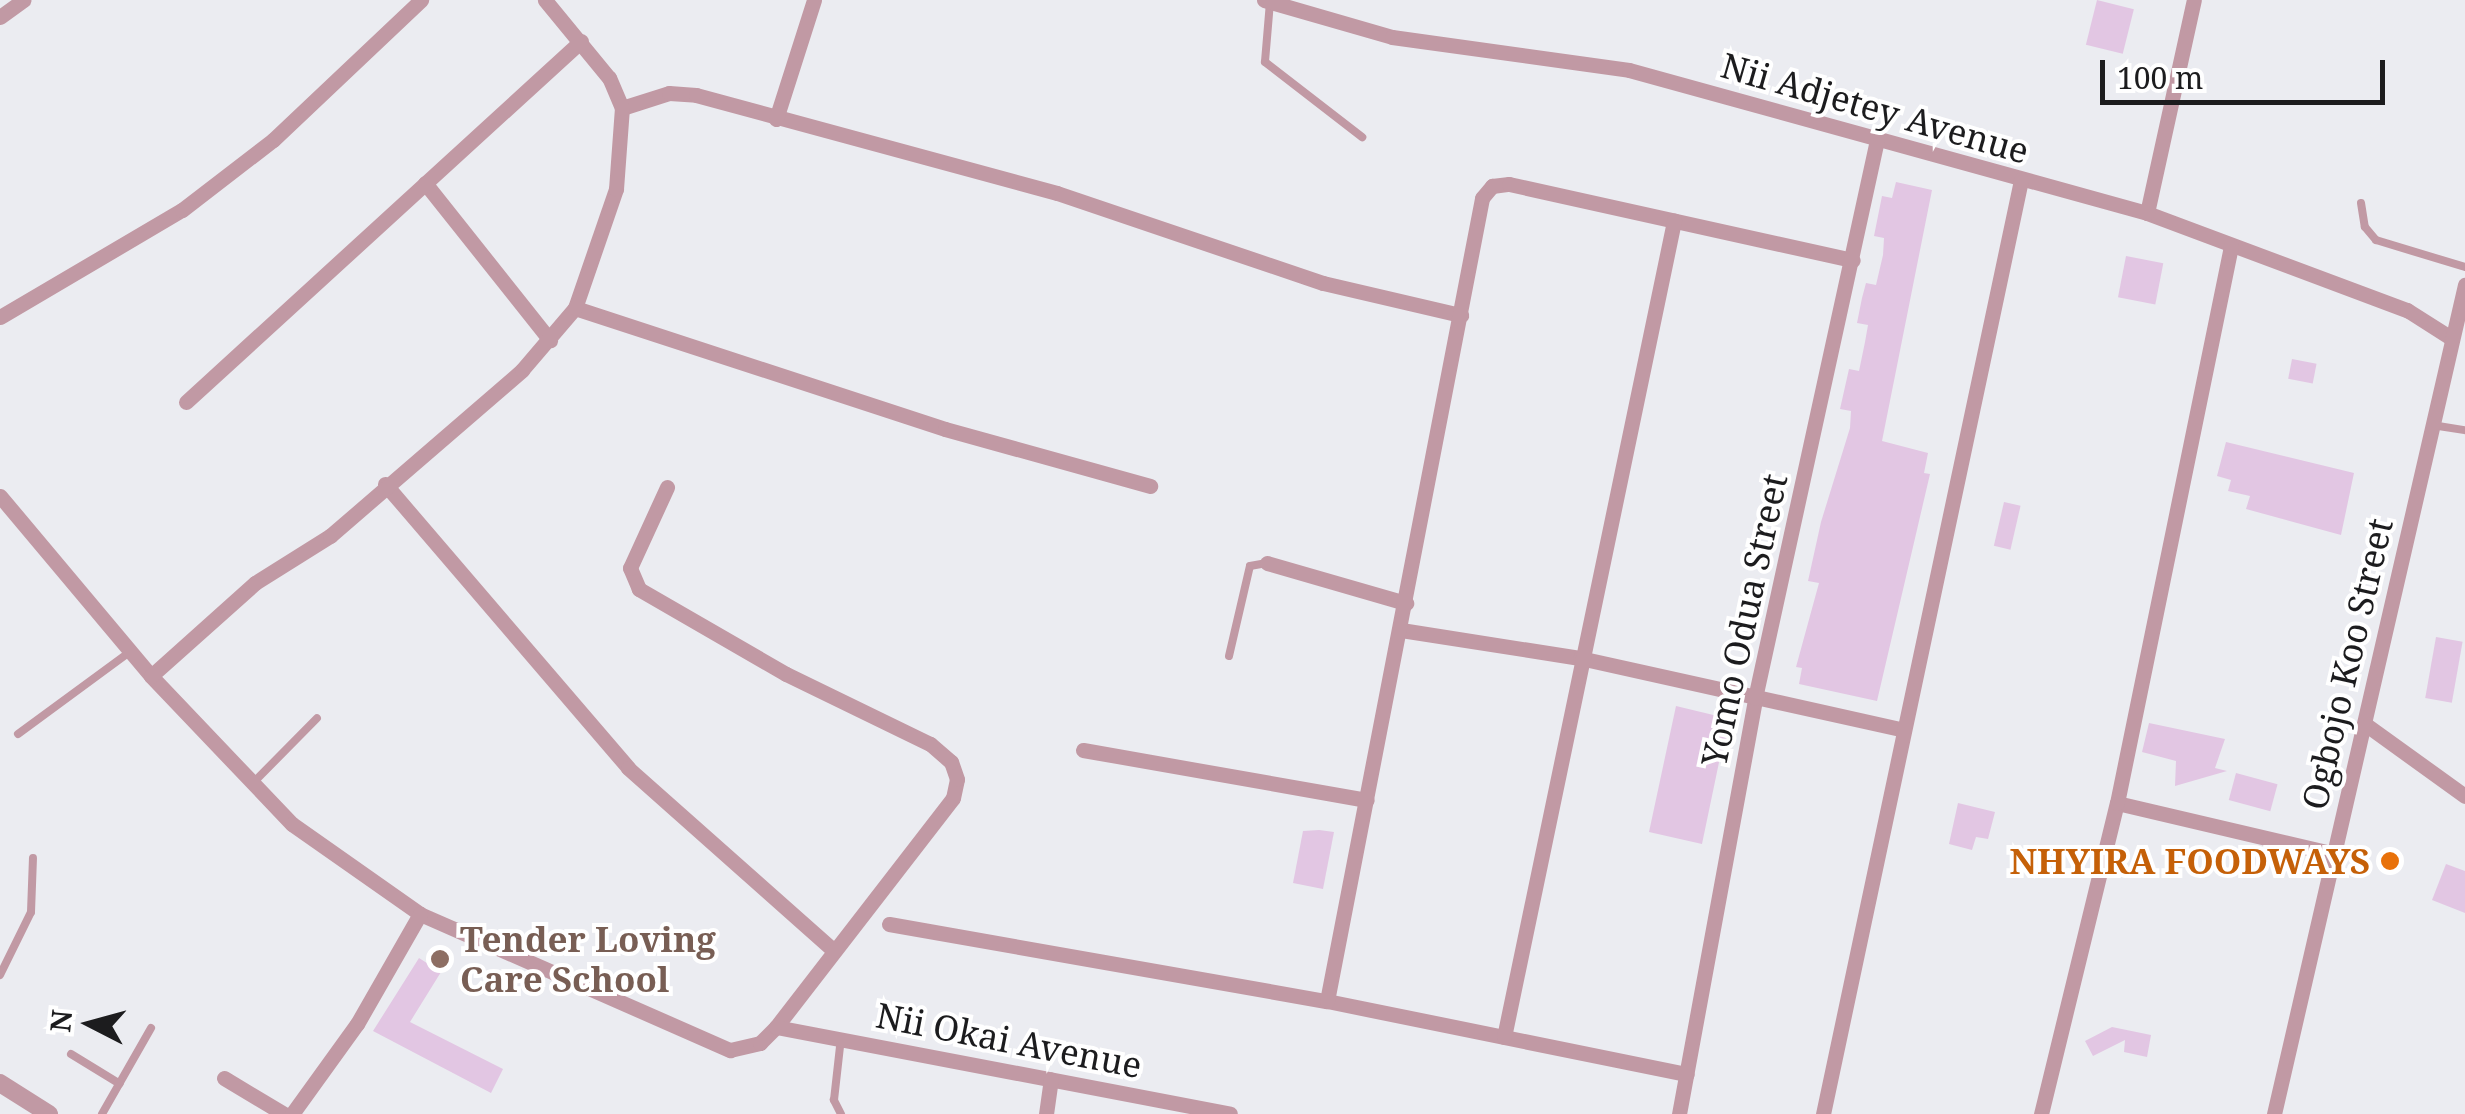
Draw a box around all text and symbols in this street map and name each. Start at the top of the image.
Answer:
scale bar [2105,40,2390,102]
street label: Nii Adjetey Avenue [1716,44,2034,172]
text: 100 m [2117,57,2203,98]
street label: Yomo Odua Street [1692,470,1796,770]
street label: Ogbojo Koo Street [2293,514,2401,814]
place label: NHYIRA FOODWAYS [2010,840,2370,882]
marker: NHYIRA FOODWAYS [2379,850,2401,872]
place label: Tender Loving Care School [460,918,716,1000]
marker: Tender Loving Care School [429,948,451,970]
north arrow [40,974,140,1074]
street label: Nii Okai Avenue [873,994,1145,1086]
text: N [40,1008,80,1034]

